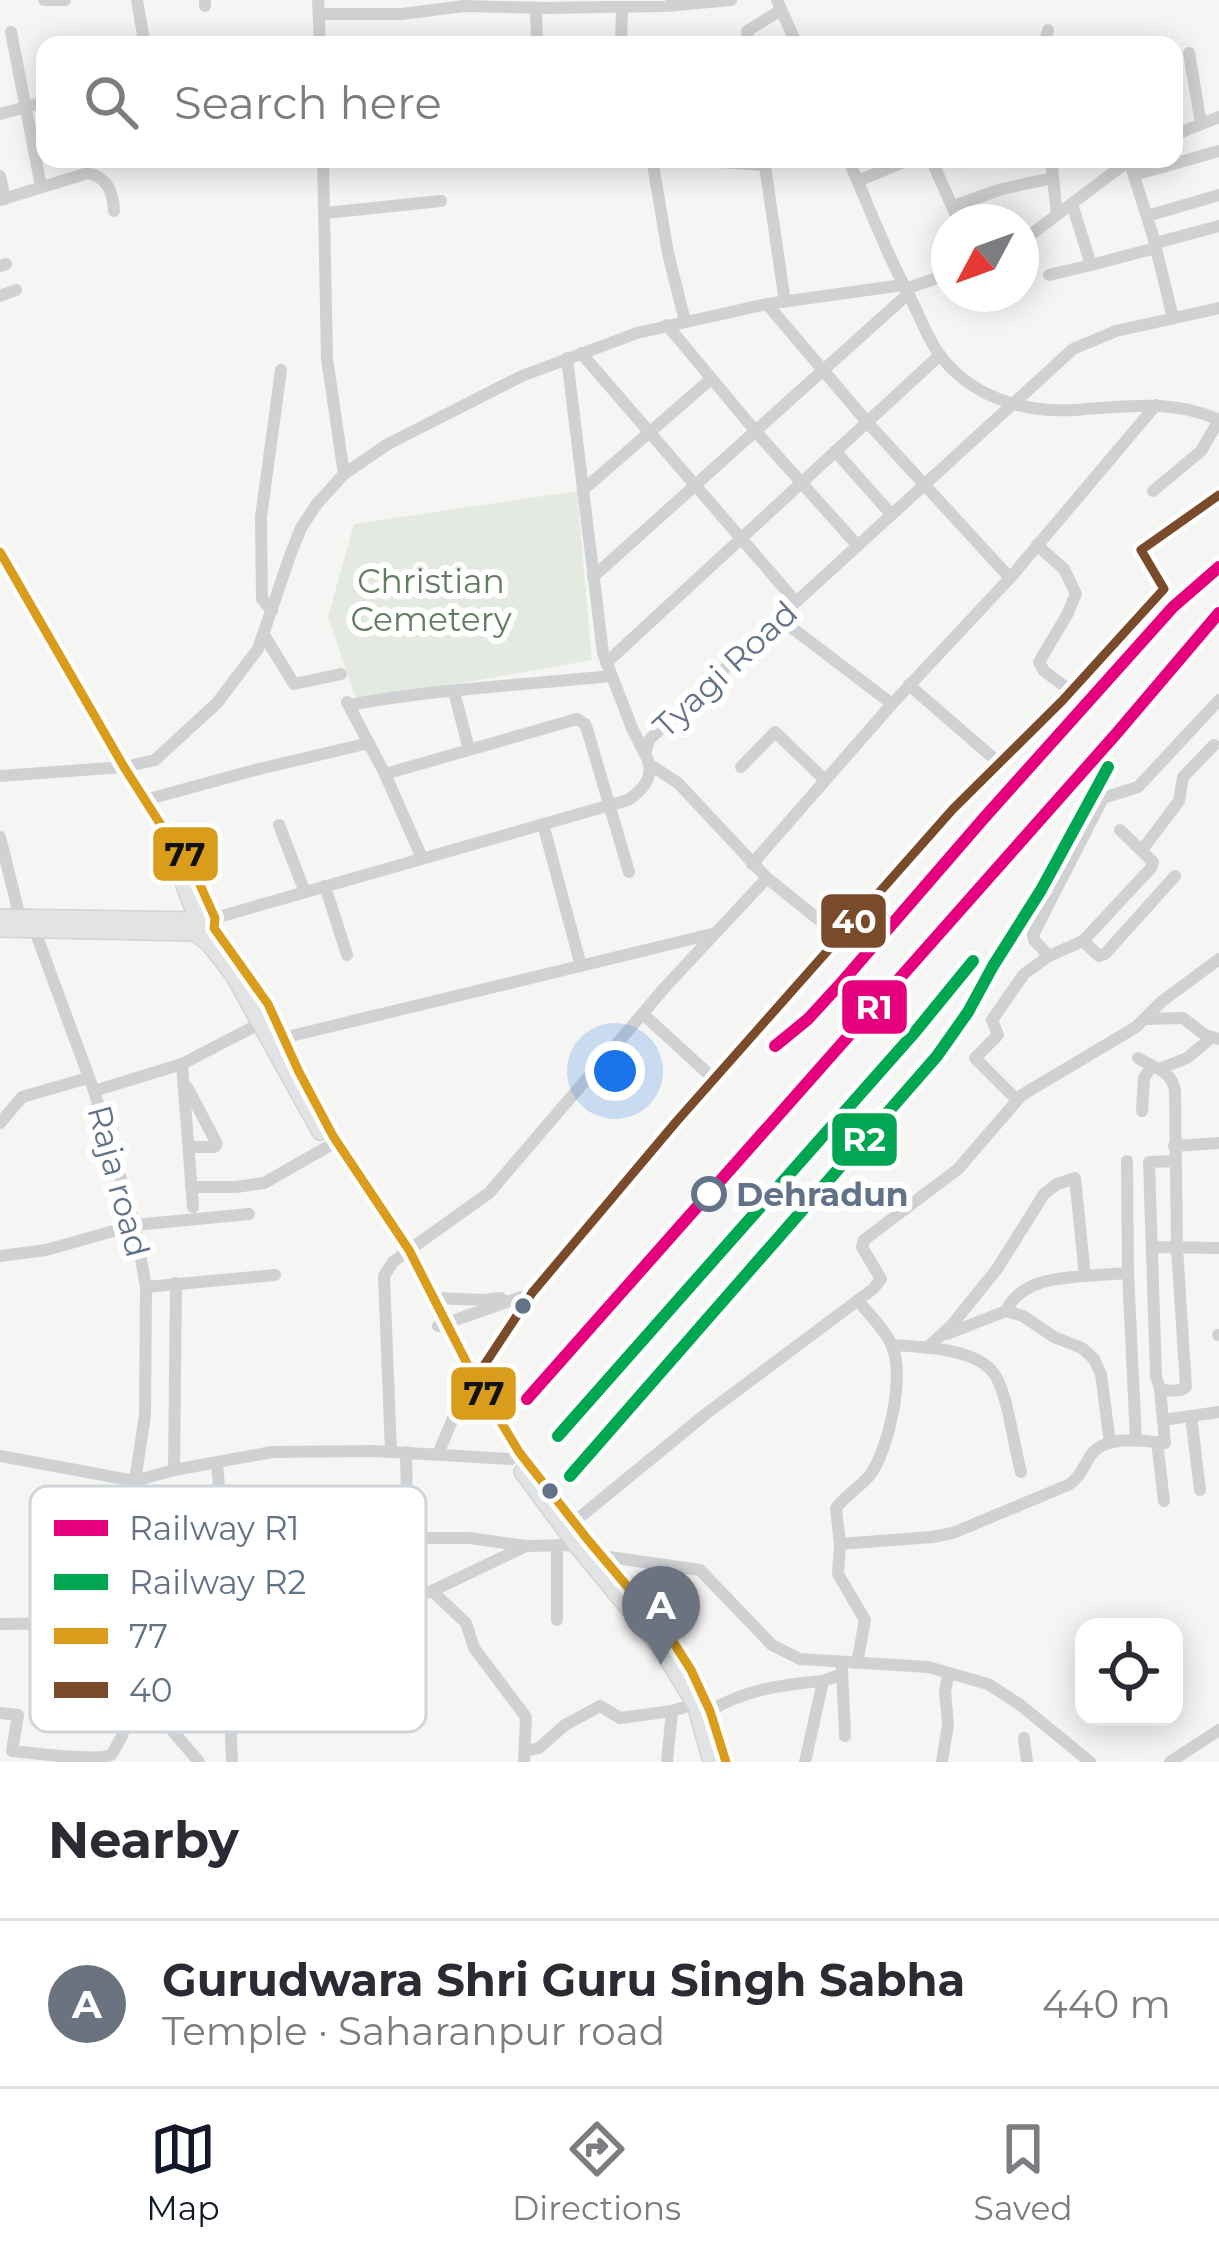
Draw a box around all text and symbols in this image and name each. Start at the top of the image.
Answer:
search box [36,36,1183,168]
icon: search [78,69,144,135]
text: Search here [174,75,442,130]
north arrow [931,204,1039,312]
park label: Christian Cemetery [350,561,512,639]
street label: Tyagi Road [645,592,805,746]
line badge: 77 [151,825,220,883]
text: 77 [165,834,205,874]
line badge: 40 [819,892,888,950]
text: 40 [831,901,877,941]
line badge: R1 [840,978,909,1036]
text: R1 [855,987,893,1027]
your location [585,1041,645,1101]
street label: Raja road [80,1101,158,1261]
line badge: R2 [830,1111,899,1168]
text: R2 [842,1119,886,1159]
place label: Dehradun [736,1174,909,1214]
marker: Dehradun [693,1178,725,1210]
unlabelled marker [512,1295,534,1317]
line badge: 77 [449,1365,518,1422]
text: 77 [464,1373,504,1413]
unlabelled marker [539,1480,561,1502]
legend [30,1486,426,1732]
text: Railway R1 [129,1508,299,1548]
text: Railway R2 [129,1562,306,1602]
pin: A [622,1566,700,1665]
text: 77 [129,1616,168,1656]
map controls [1075,1618,1183,1726]
button: locate [1075,1618,1183,1726]
text: 40 [129,1670,173,1710]
text: Nearby [48,1809,239,1871]
text: Gurudwara Shri Guru Singh Sabha [162,1952,965,2007]
text: A [72,1980,102,2028]
text: 440 m [1042,1980,1171,2028]
text: Temple · Saharanpur road [162,2007,665,2055]
tab: Map [146,2116,220,2228]
tab: Directions [512,2116,681,2228]
tab: Saved [974,2116,1073,2228]

